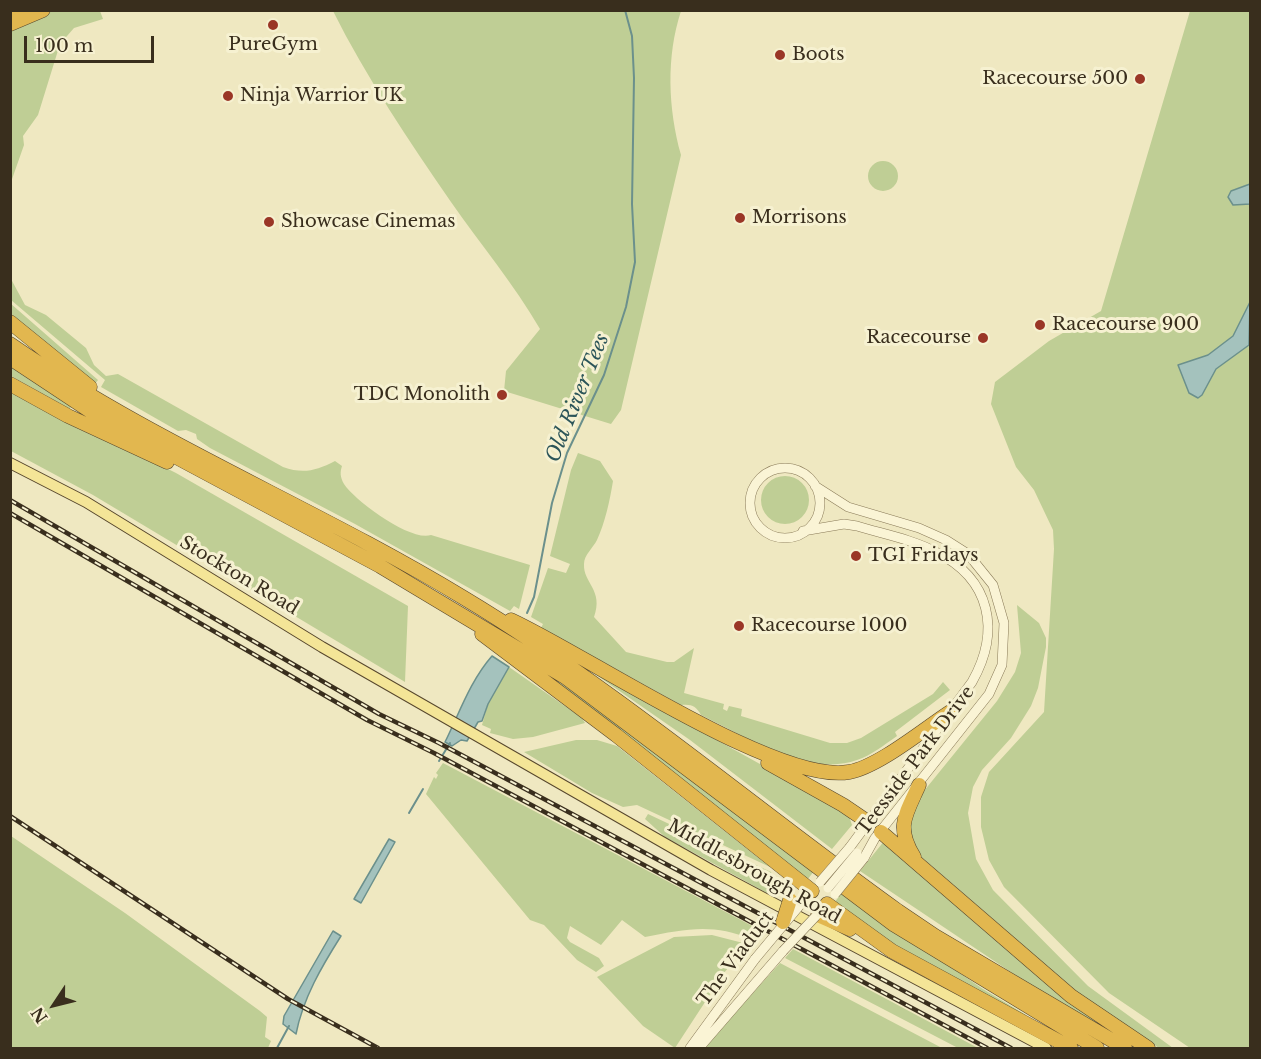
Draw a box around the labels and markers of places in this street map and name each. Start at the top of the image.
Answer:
marker: PureGym [266,18,280,32]
place label: PureGym [228,34,318,56]
place label: Boots [792,44,844,66]
marker: Boots [773,48,787,62]
place label: Racecourse 500 [982,68,1128,90]
marker: Racecourse 500 [1133,72,1147,86]
place label: Ninja Warrior UK [240,85,403,107]
marker: Ninja Warrior UK [221,89,235,103]
place label: Morrisons [752,207,847,229]
place label: Showcase Cinemas [281,211,455,233]
marker: Morrisons [733,211,747,225]
marker: Showcase Cinemas [262,215,276,229]
place label: Racecourse 900 [1052,314,1199,336]
marker: Racecourse 900 [1033,318,1047,332]
place label: Racecourse [866,327,971,349]
marker: Racecourse [976,331,990,345]
place label: TDC Monolith [354,384,490,406]
marker: TDC Monolith [495,388,509,402]
place label: TGI Fridays [868,545,978,567]
marker: TGI Fridays [849,549,863,563]
place label: Racecourse 1000 [751,615,907,637]
marker: Racecourse 1000 [732,619,746,633]

